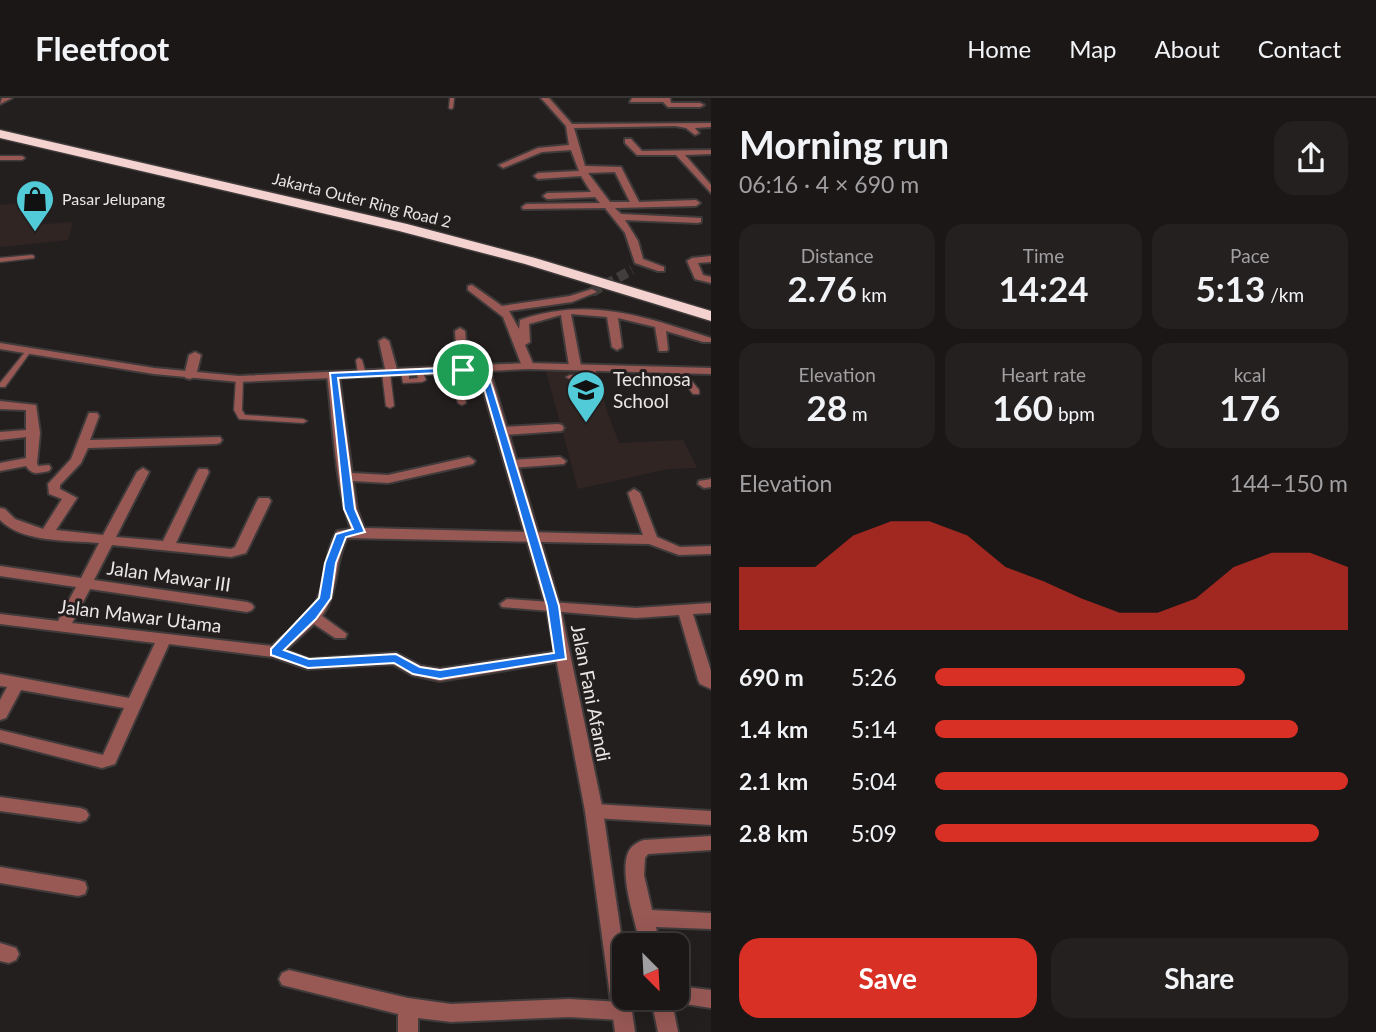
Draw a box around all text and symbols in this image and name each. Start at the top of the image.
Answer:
text: Fleetfoot [35,28,169,68]
text: Home [967,34,1031,63]
text: Map [1069,34,1117,63]
text: About [1155,34,1220,63]
text: Contact [1258,34,1341,63]
text: Morning run [739,121,949,167]
button: share [1274,121,1348,195]
street label: Jakarta Outer Ring Road 2 [271,168,453,231]
text: 06:16 · 4 × 690 m [739,170,919,198]
shop icon: Pasar Jelupang [14,178,56,233]
place label: Pasar Jelupang [62,189,165,208]
text: Distance [801,244,874,267]
text: Time [1023,244,1064,267]
text: Pace [1230,244,1270,267]
text: 2.76 [787,267,857,309]
text: 14:24 [998,267,1089,309]
text: 5:13 [1195,267,1265,309]
text: km [857,283,887,306]
text: /km [1265,283,1304,306]
pin [433,340,493,400]
icon: arrive [444,351,482,389]
text: Elevation [799,363,876,386]
text: Heart rate [1001,363,1086,386]
text: kcal [1234,363,1266,386]
place label: Technosa School [613,367,691,412]
school or university icon: Technosa School [565,369,607,424]
text: 28 [807,386,847,428]
text: 160 [992,386,1053,428]
text: 176 [1219,386,1280,428]
text: m [847,402,868,425]
text: bpm [1053,402,1095,425]
text: Elevation [739,469,832,497]
text: 144–150 m [1230,469,1348,497]
street label: Jalan Mawar III [106,555,232,596]
street label: Jalan Mawar Utama [57,594,223,637]
street label: Jalan Fani Afandi [567,622,616,763]
text: 690 m [739,663,804,691]
text: 5:26 [851,663,897,691]
text: 1.4 km [739,715,808,743]
text: 5:14 [851,715,897,743]
text: 2.1 km [739,767,808,795]
text: 5:04 [851,767,897,795]
text: 2.8 km [739,819,808,847]
text: 5:09 [851,819,897,847]
north arrow [612,933,690,1010]
map controls [612,933,689,1010]
button: Save [739,938,1037,1018]
button: Share [1051,938,1348,1018]

